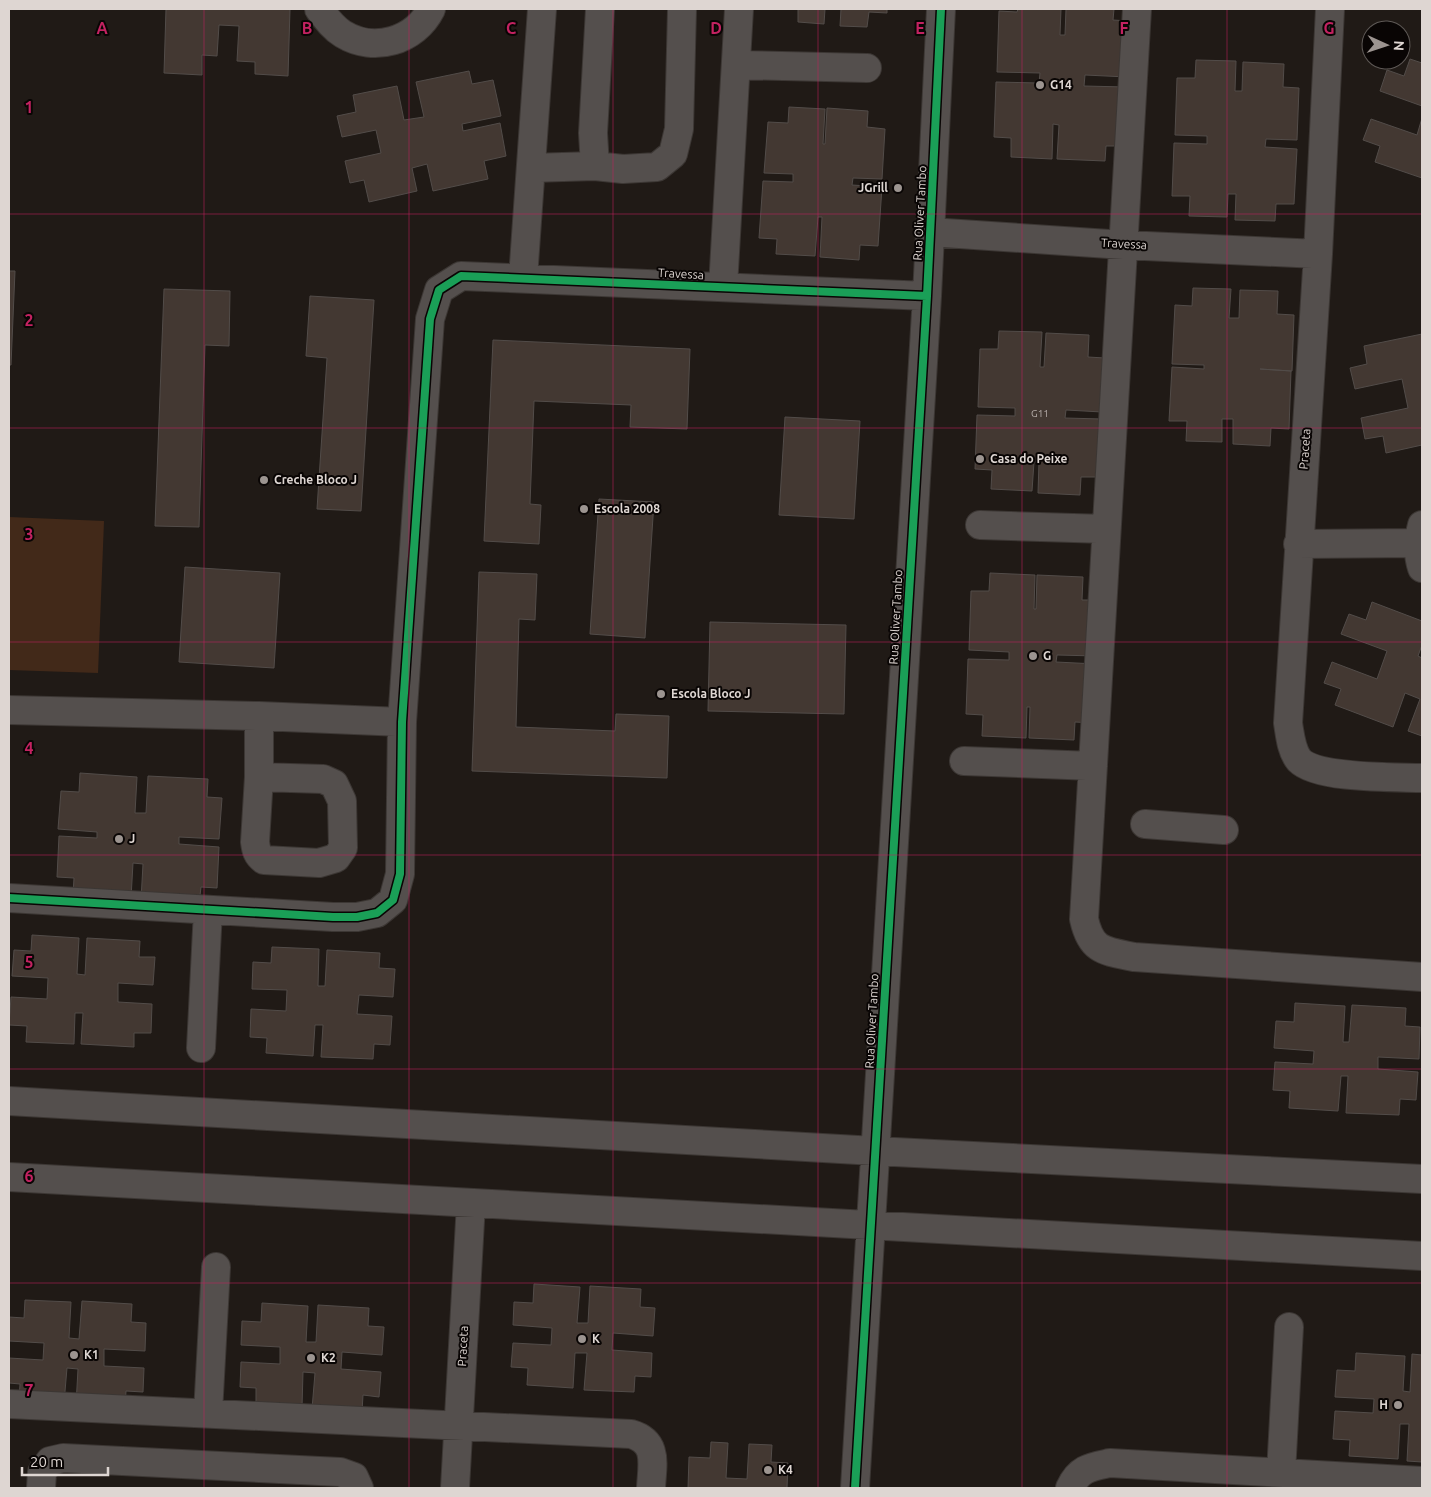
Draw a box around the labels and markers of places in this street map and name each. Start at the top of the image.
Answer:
place label: G14 [1050,78,1072,91]
marker: G14 [1034,79,1046,91]
place label: JGrill [858,181,888,194]
marker: JGrill [892,182,904,194]
place label: Casa do Peixe [990,452,1067,465]
marker: Casa do Peixe [974,453,986,465]
place label: Creche Bloco J [274,473,357,486]
marker: Creche Bloco J [258,474,270,486]
place label: Escola 2008 [594,502,660,515]
marker: Escola 2008 [578,503,590,515]
place label: G [1043,649,1051,662]
marker: G [1027,650,1039,662]
place label: Escola Bloco J [671,687,751,700]
marker: Escola Bloco J [655,688,667,700]
place label: J [129,832,135,845]
marker: J [113,833,125,845]
place label: K [592,1332,600,1345]
marker: K [576,1333,588,1345]
place label: K1 [84,1348,99,1361]
marker: K1 [68,1349,80,1361]
place label: K2 [321,1351,336,1364]
marker: K2 [305,1352,317,1364]
place label: H [1379,1398,1388,1411]
marker: H [1392,1399,1404,1411]
place label: K4 [778,1463,793,1476]
marker: K4 [762,1464,774,1476]

